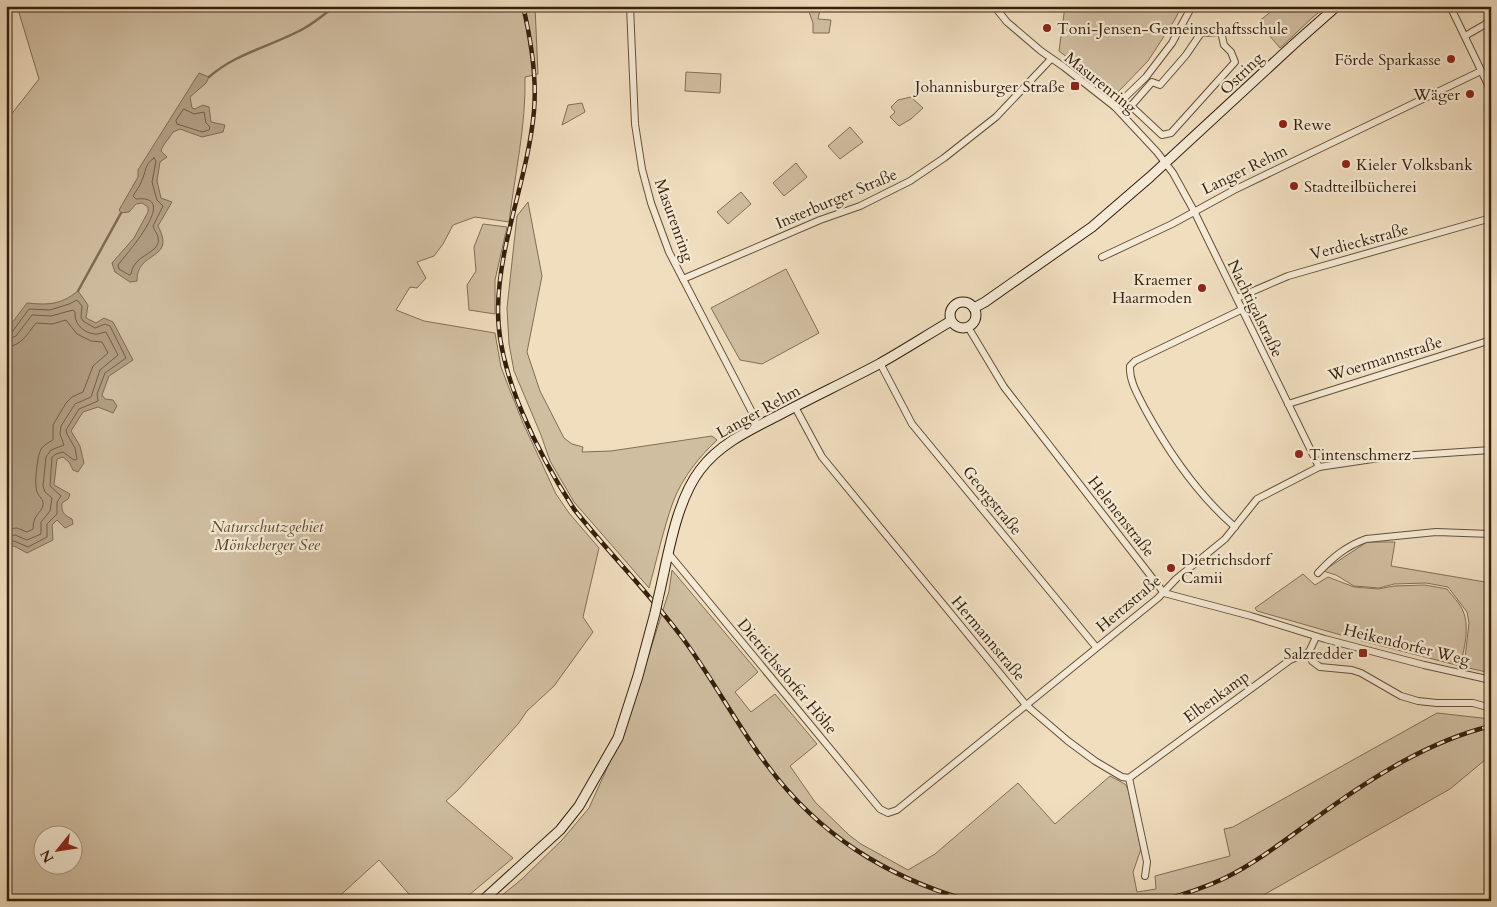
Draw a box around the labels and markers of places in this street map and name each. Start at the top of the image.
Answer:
place label: Toni-Jensen-Gemeinschaftsschule [1057,18,1288,40]
marker: Toni-Jensen-Gemeinschaftsschule [1041,22,1053,34]
place label: Förde Sparkasse [1335,49,1441,71]
marker: Förde Sparkasse [1445,53,1457,65]
place label: Johannisburger Straße [913,76,1065,98]
marker: Johannisburger Straße [1069,80,1081,92]
place label: Wäger [1412,84,1460,106]
marker: Wäger [1464,88,1476,100]
place label: Rewe [1293,114,1331,136]
marker: Rewe [1277,118,1289,130]
place label: Kieler Volksbank [1356,154,1473,176]
marker: Kieler Volksbank [1340,158,1352,170]
place label: Stadtteilbücherei [1304,176,1417,198]
marker: Stadtteilbücherei [1288,180,1300,192]
place label: Kraemer Haarmoden [1112,269,1192,309]
marker: Kraemer Haarmoden [1196,282,1208,294]
place label: Tintenschmerz [1309,444,1411,466]
marker: Tintenschmerz [1293,448,1305,460]
place label: Dietrichsdorf Camii [1181,549,1274,589]
marker: Dietrichsdorf Camii [1165,562,1177,574]
place label: Salzredder [1284,643,1353,665]
marker: Salzredder [1357,647,1369,659]

